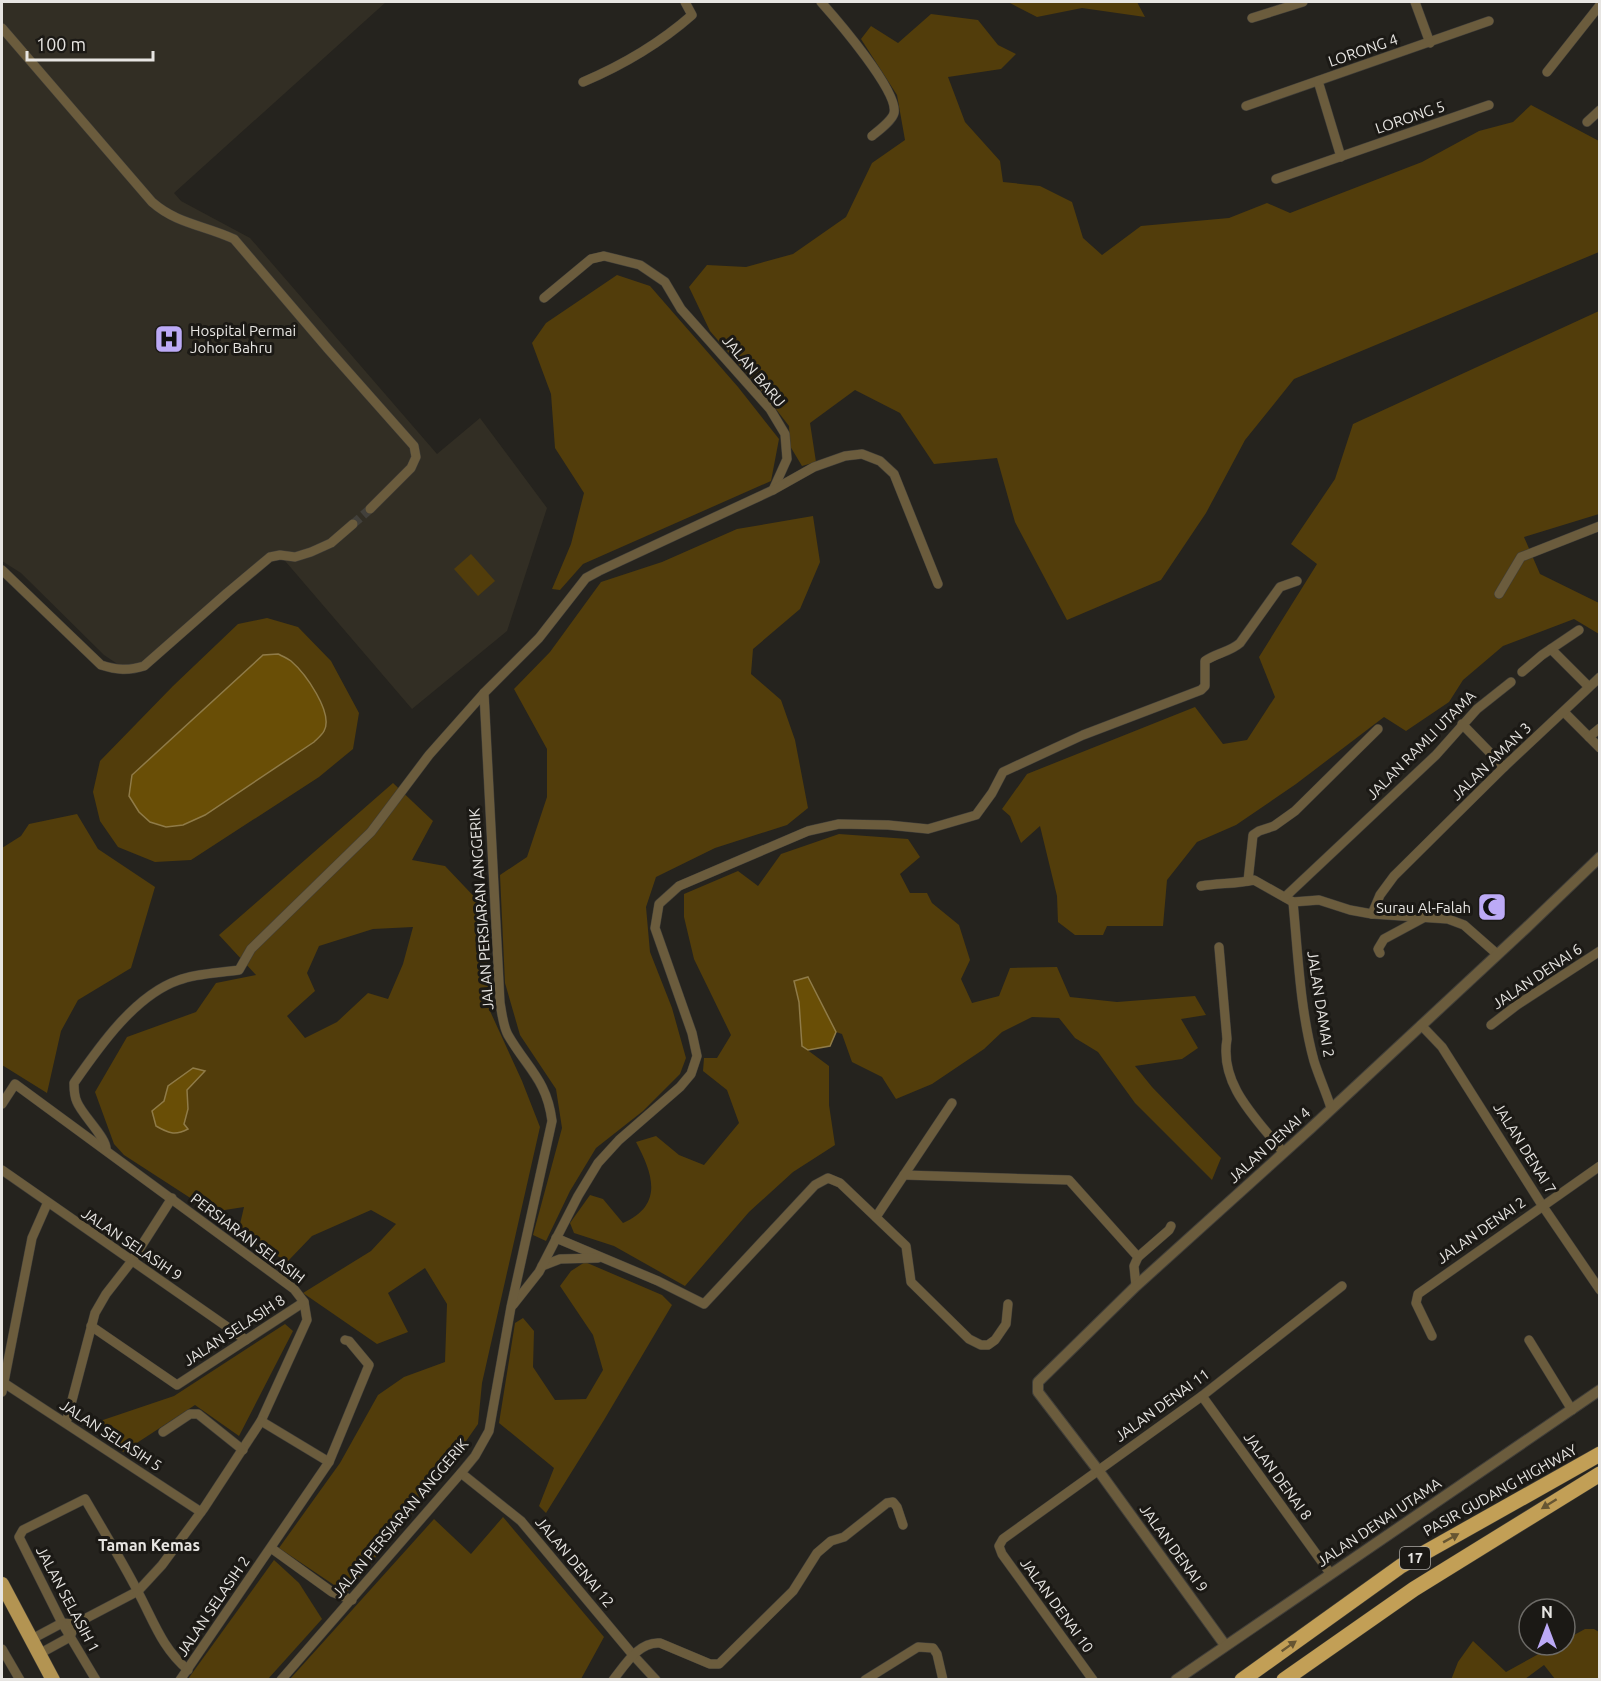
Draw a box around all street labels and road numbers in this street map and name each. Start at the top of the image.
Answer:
street label: LORONG 4 [1326,30,1400,70]
street label: LORONG 5 [1373,97,1447,137]
street label: JALAN BARU [719,332,789,410]
street label: JALAN RAMLI UTAMA [1363,687,1479,803]
street label: JALAN AMAN 3 [1448,719,1534,803]
street label: JALAN PERSIARAN ANGGERIK [465,808,497,1010]
street label: JALAN DENAI 6 [1489,940,1585,1012]
street label: JALAN DAMAI 2 [1304,949,1338,1059]
street label: JALAN DENAI 7 [1490,1099,1560,1197]
street label: JALAN DENAI 4 [1225,1104,1313,1186]
street label: PERSIARAN SELASIH [188,1190,308,1286]
street label: JALAN DENAI 2 [1433,1193,1529,1267]
street label: JALAN SELASIH 9 [79,1204,185,1284]
street label: JALAN SELASIH 8 [180,1291,288,1369]
street label: JALAN DENAI 11 [1111,1365,1213,1445]
street label: JALAN SELASIH 5 [57,1396,165,1474]
street label: JALAN DENAI 8 [1240,1429,1316,1523]
street label: JALAN PERSIARAN ANGGERIK [329,1435,471,1601]
street label: PASIR GUDANG HIGHWAY [1420,1440,1580,1539]
street label: JALAN DENAI UTAMA [1314,1474,1445,1570]
street label: JALAN DENAI 9 [1136,1501,1212,1595]
street label: JALAN DENAI 12 [532,1513,618,1611]
street label: JALAN SELASIH 1 [33,1543,103,1655]
road number: 17 [1400,1547,1430,1569]
street label: JALAN SELASIH 2 [173,1553,253,1659]
street label: JALAN DENAI 10 [1017,1554,1097,1656]

